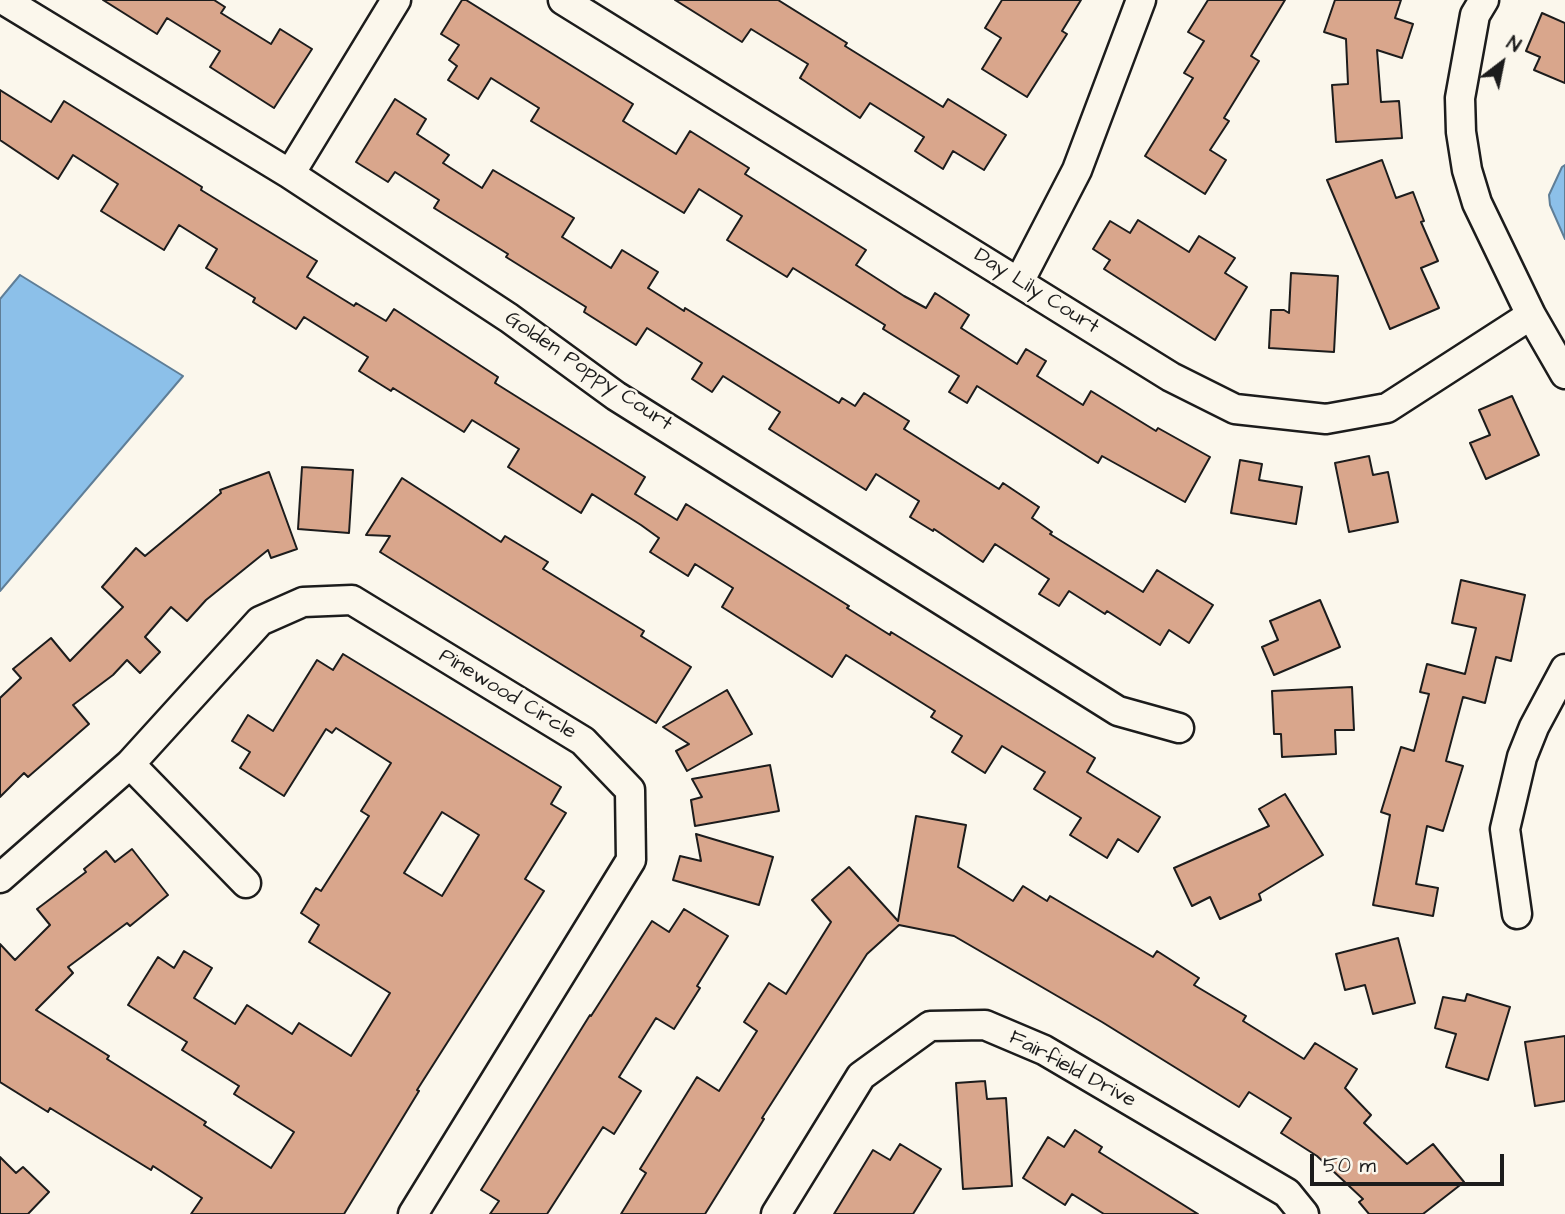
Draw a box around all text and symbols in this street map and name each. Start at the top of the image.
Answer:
north arrow [1467,28,1537,98]
text: N [1501,30,1526,59]
street label: Day Lily Court [969,244,1103,340]
street label: Golden Poppy Court [499,307,677,437]
street label: Pinewood Circle [434,644,580,746]
street label: Fairfield Drive [1004,1026,1140,1114]
scale bar [1313,1140,1507,1184]
text: 50 m [1323,1151,1376,1180]

